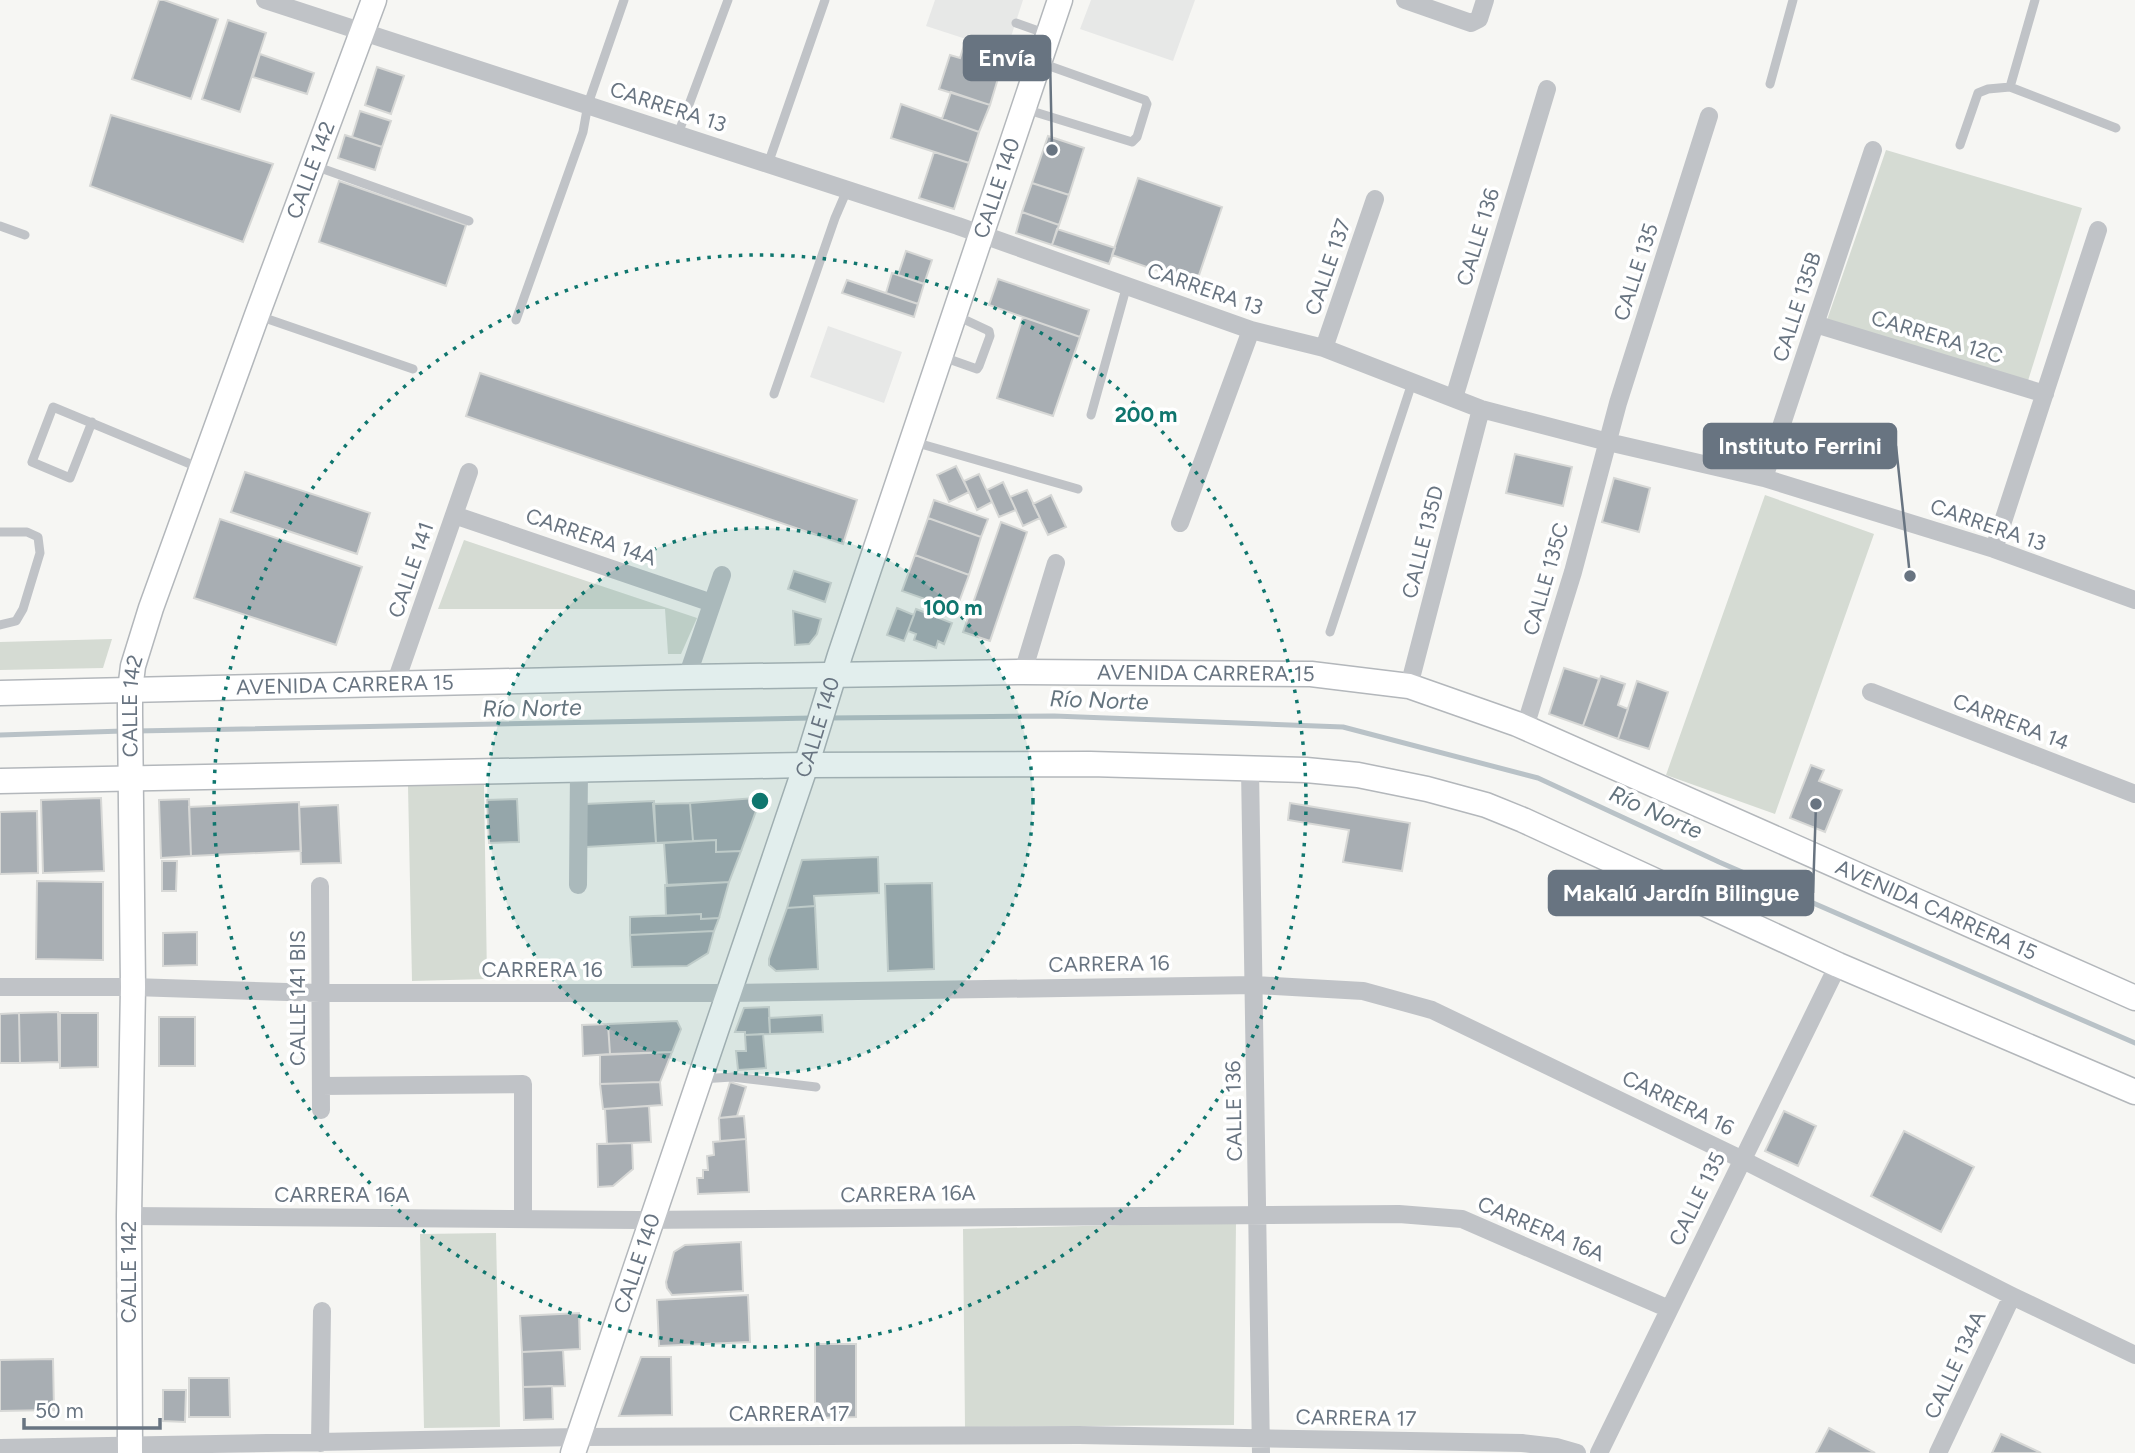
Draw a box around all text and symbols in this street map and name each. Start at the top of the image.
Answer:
callout: Envía [964,36,1050,80]
text: Envía [978,44,1036,72]
street label: CARRERA 13 [607,76,729,137]
street label: CALLE 142 [281,118,340,222]
street label: CALLE 140 [968,135,1025,241]
street label: CALLE 136 [1451,185,1504,289]
street label: CALLE 137 [1299,215,1356,318]
street label: CALLE 135 [1608,220,1663,324]
street label: CALLE 135B [1767,249,1826,365]
street label: CARRERA 13 [1144,257,1266,320]
street label: CARRERA 12C [1868,305,2006,368]
text: 200 m [1115,402,1177,427]
callout: Instituto Ferrini [1704,424,1896,468]
text: Instituto Ferrini [1718,432,1882,460]
street label: CALLE 135D [1396,483,1449,601]
street label: CARRERA 13 [1927,493,2049,556]
street label: CARRERA 14A [523,502,660,571]
street label: CALLE 141 [383,519,438,621]
street label: CALLE 135C [1517,520,1574,638]
text: 100 m [923,595,983,620]
street label: CALLE 142 [117,652,148,757]
street label: AVENIDA CARRERA 15 [1097,660,1315,686]
street label: AVENIDA CARRERA 15 [236,669,454,699]
street label: CALLE 140 [790,674,845,781]
water label: Río Norte [1049,684,1149,716]
street label: CARRERA 14 [1950,688,2073,755]
water label: Río Norte [482,693,582,723]
water label: Río Norte [1605,779,1707,845]
centre of rings [748,789,772,813]
street label: AVENIDA CARRERA 15 [1832,854,2041,965]
callout: Makalú Jardín Bilingue [1549,871,1813,915]
text: Makalú Jardín Bilingue [1563,879,1800,907]
street label: CALLE 141 BIS [285,930,310,1066]
street label: CARRERA 16 [1048,950,1170,977]
street label: CARRERA 16 [481,957,603,982]
street label: CALLE 136 [1220,1060,1247,1162]
street label: CARRERA 16 [1618,1065,1738,1140]
street label: CALLE 135 [1663,1148,1730,1250]
street label: CARRERA 16A [840,1180,976,1207]
street label: CARRERA 16A [274,1182,410,1207]
street label: CARRERA 16A [1474,1191,1608,1267]
street label: CALLE 140 [608,1210,665,1317]
street label: CALLE 142 [116,1221,141,1323]
street label: CALLE 134A [1919,1307,1990,1423]
scale bar [24,1386,161,1430]
text: 50 m [35,1398,84,1423]
street label: CARRERA 17 [729,1401,849,1426]
street label: CARRERA 17 [1295,1404,1417,1431]

